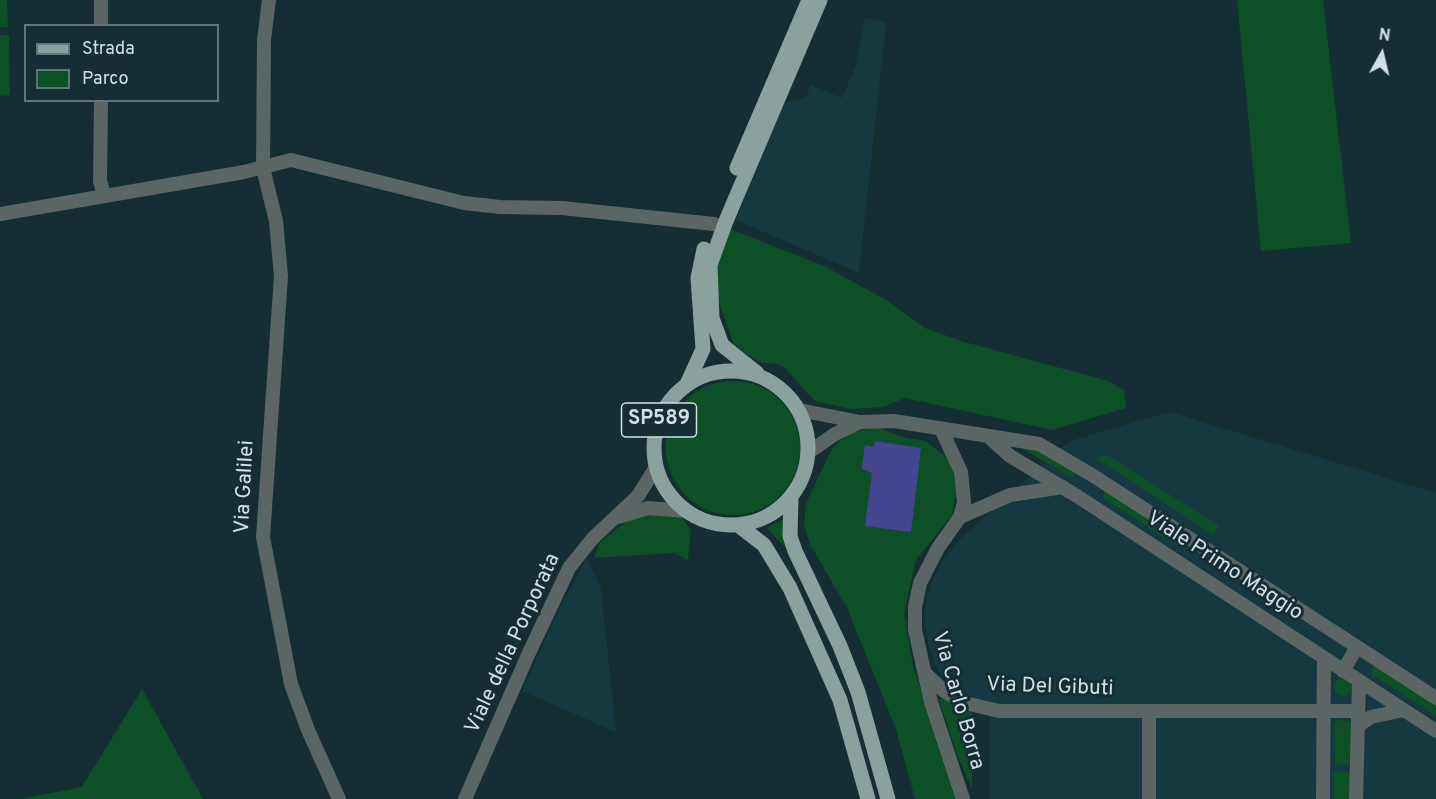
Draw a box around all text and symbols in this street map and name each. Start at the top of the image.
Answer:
legend [24,24,219,102]
north arrow [1352,24,1412,84]
text: N [1377,25,1392,47]
text: Strada [82,38,135,61]
text: Parco [82,68,128,91]
road number: SP589 [622,403,696,437]
street label: Via Galilei [231,440,261,534]
street label: Viale Primo Maggio [1141,507,1307,627]
street label: Viale della Porporata [461,550,567,738]
street label: Via Carlo Borra [925,629,989,773]
street label: Via Del Gibuti [986,673,1114,703]

